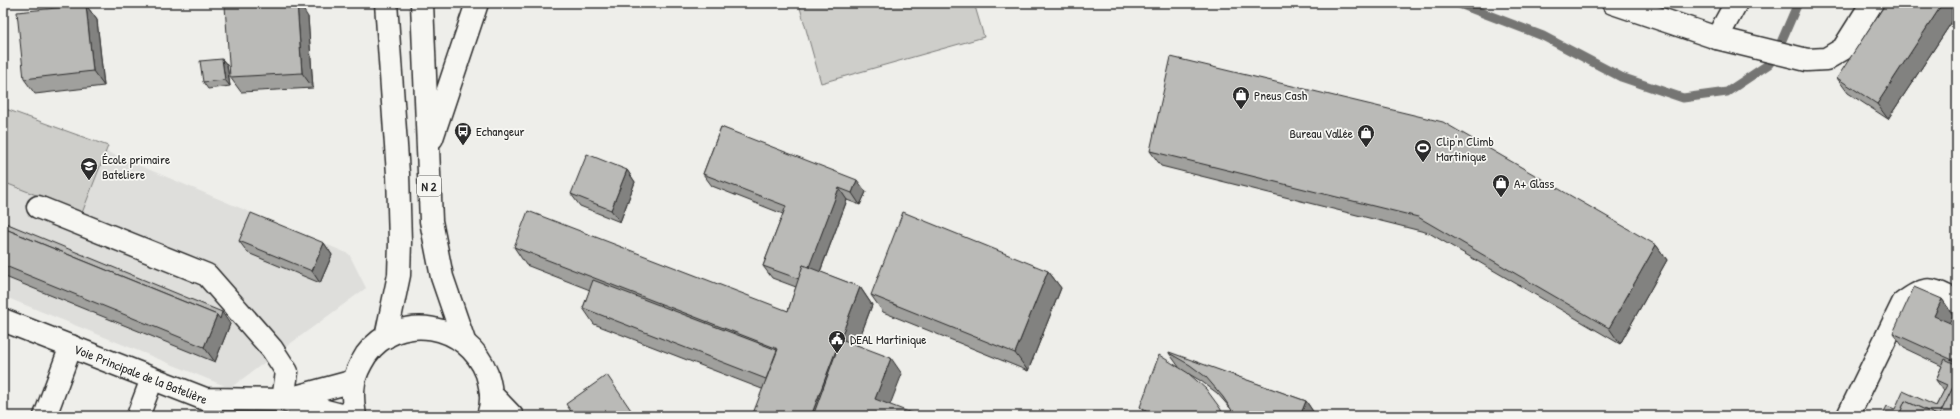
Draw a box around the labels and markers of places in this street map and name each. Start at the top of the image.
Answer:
shop icon: Pneus Cash [1231,85,1251,110]
place label: Pneus Cash [1254,86,1308,104]
bus stop icon: Echangeur [453,121,473,146]
place label: Echangeur [476,122,524,140]
shop icon: Bureau Vallée [1356,123,1376,148]
place label: Bureau Vallée [1289,124,1353,142]
place label: Clip'n Climb Martinique [1436,132,1494,165]
sports icon: Clip'n Climb Martinique [1413,138,1433,163]
place label: École primaire Bateliere [102,150,170,183]
school or university icon: École primaire Bateliere [79,156,99,181]
shop icon: A+ Glass [1491,173,1511,198]
place label: A+ Glass [1514,174,1554,192]
public building icon: DEAL Martinique [827,329,847,354]
place label: DEAL Martinique [850,330,927,348]

